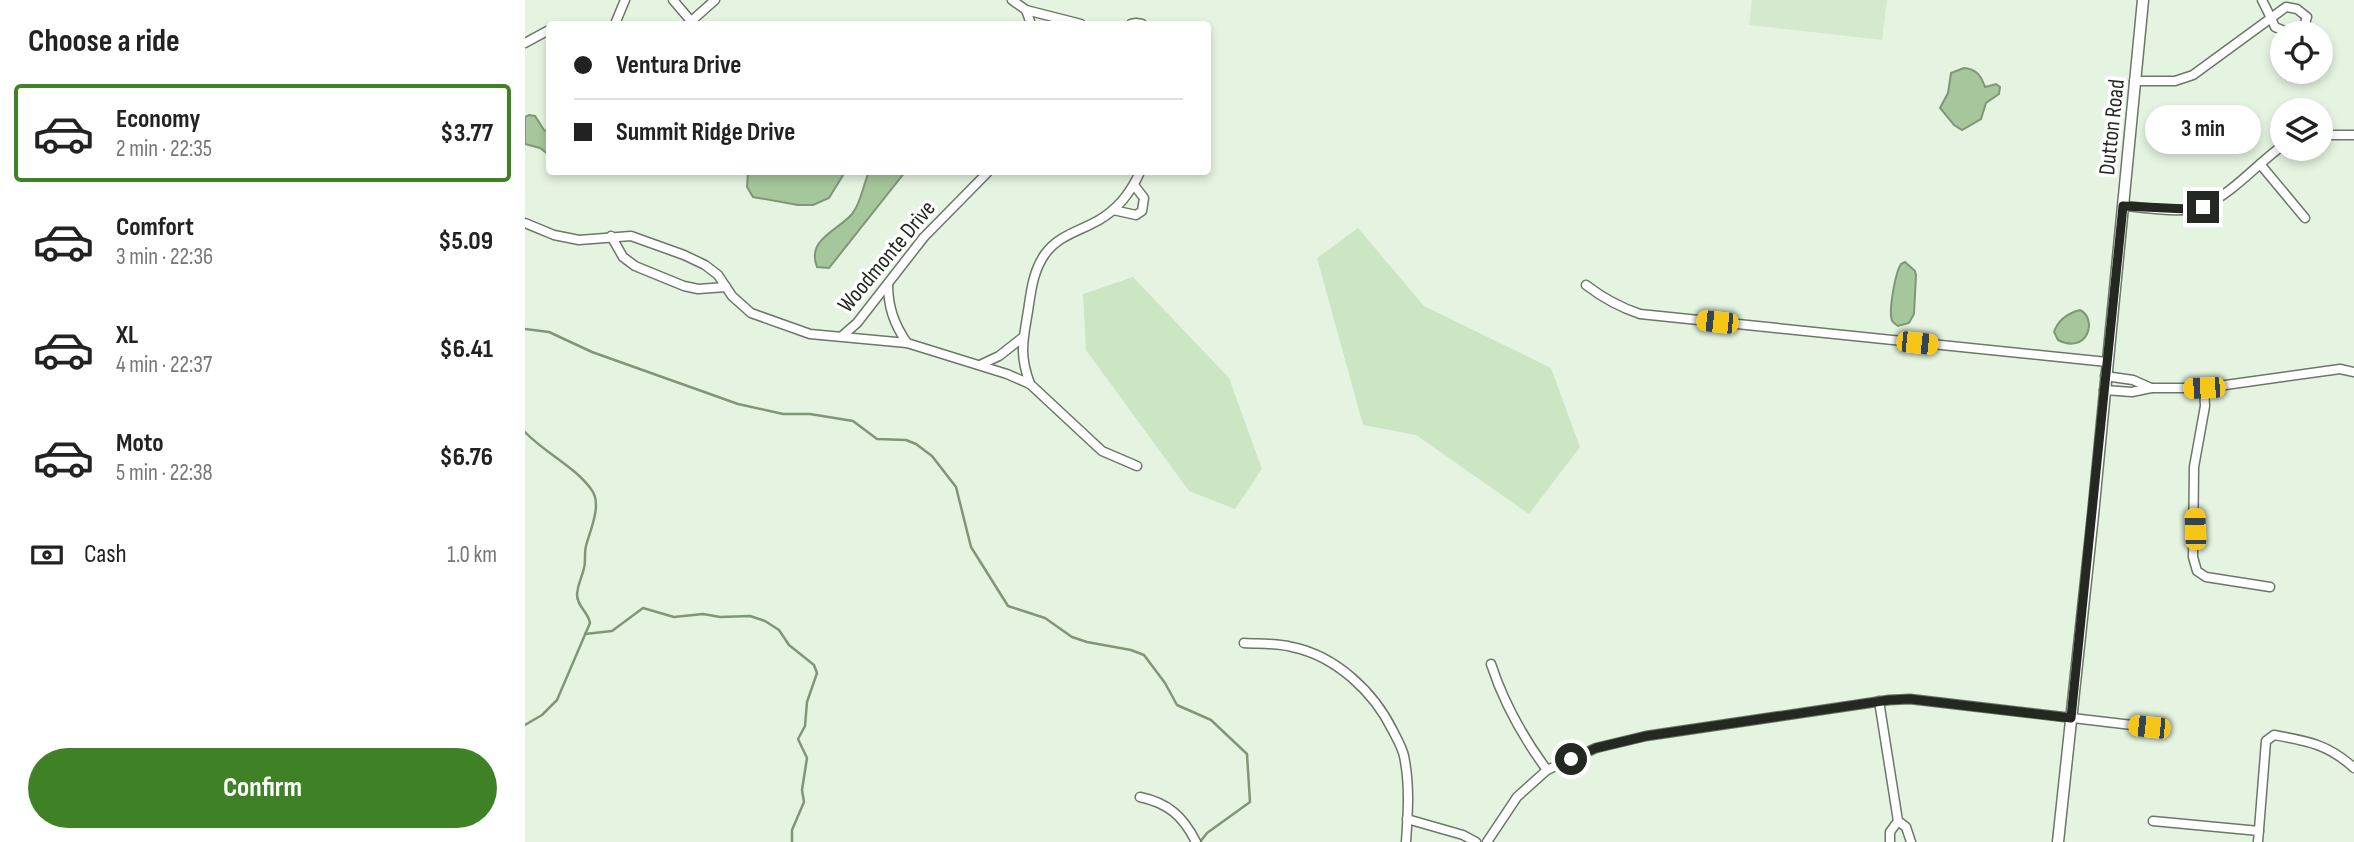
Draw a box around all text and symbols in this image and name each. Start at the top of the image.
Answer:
map controls [2270,21,2333,161]
button: locate [2270,21,2333,84]
text: Choose a ride [28,22,180,61]
text: Ventura Drive [616,50,741,81]
street label: Dutton Road [2093,78,2131,176]
button: layers [2270,98,2333,161]
icon: car [32,102,95,165]
text: Economy [116,104,200,135]
callout: 3 min [2145,106,2261,154]
text: 3 min [2181,115,2225,143]
text: Summit Ridge Drive [616,117,795,148]
text: $3.77 [440,118,493,149]
text: 2 min · 22:35 [116,135,212,163]
route end [2187,191,2219,223]
street label: Woodmonte Drive [832,195,942,318]
icon: car [32,210,95,273]
text: Comfort [116,212,194,243]
text: $5.09 [438,226,493,257]
text: 3 min · 22:36 [116,243,213,271]
car [1696,309,1739,335]
icon: car [32,318,95,381]
text: XL [116,320,138,351]
car [1896,330,1939,356]
text: $6.41 [440,334,493,365]
text: 4 min · 22:37 [116,351,212,379]
car [2183,377,2226,399]
icon: car [32,426,95,489]
text: Moto [116,428,164,459]
text: $6.76 [439,442,493,473]
text: 5 min · 22:38 [116,459,213,487]
car [2184,508,2207,550]
icon: cash [28,536,66,574]
text: Cash [84,539,127,570]
text: 1.0 km [447,541,497,569]
car [2128,714,2171,740]
route start [1555,743,1587,775]
button: Confirm [28,748,497,828]

